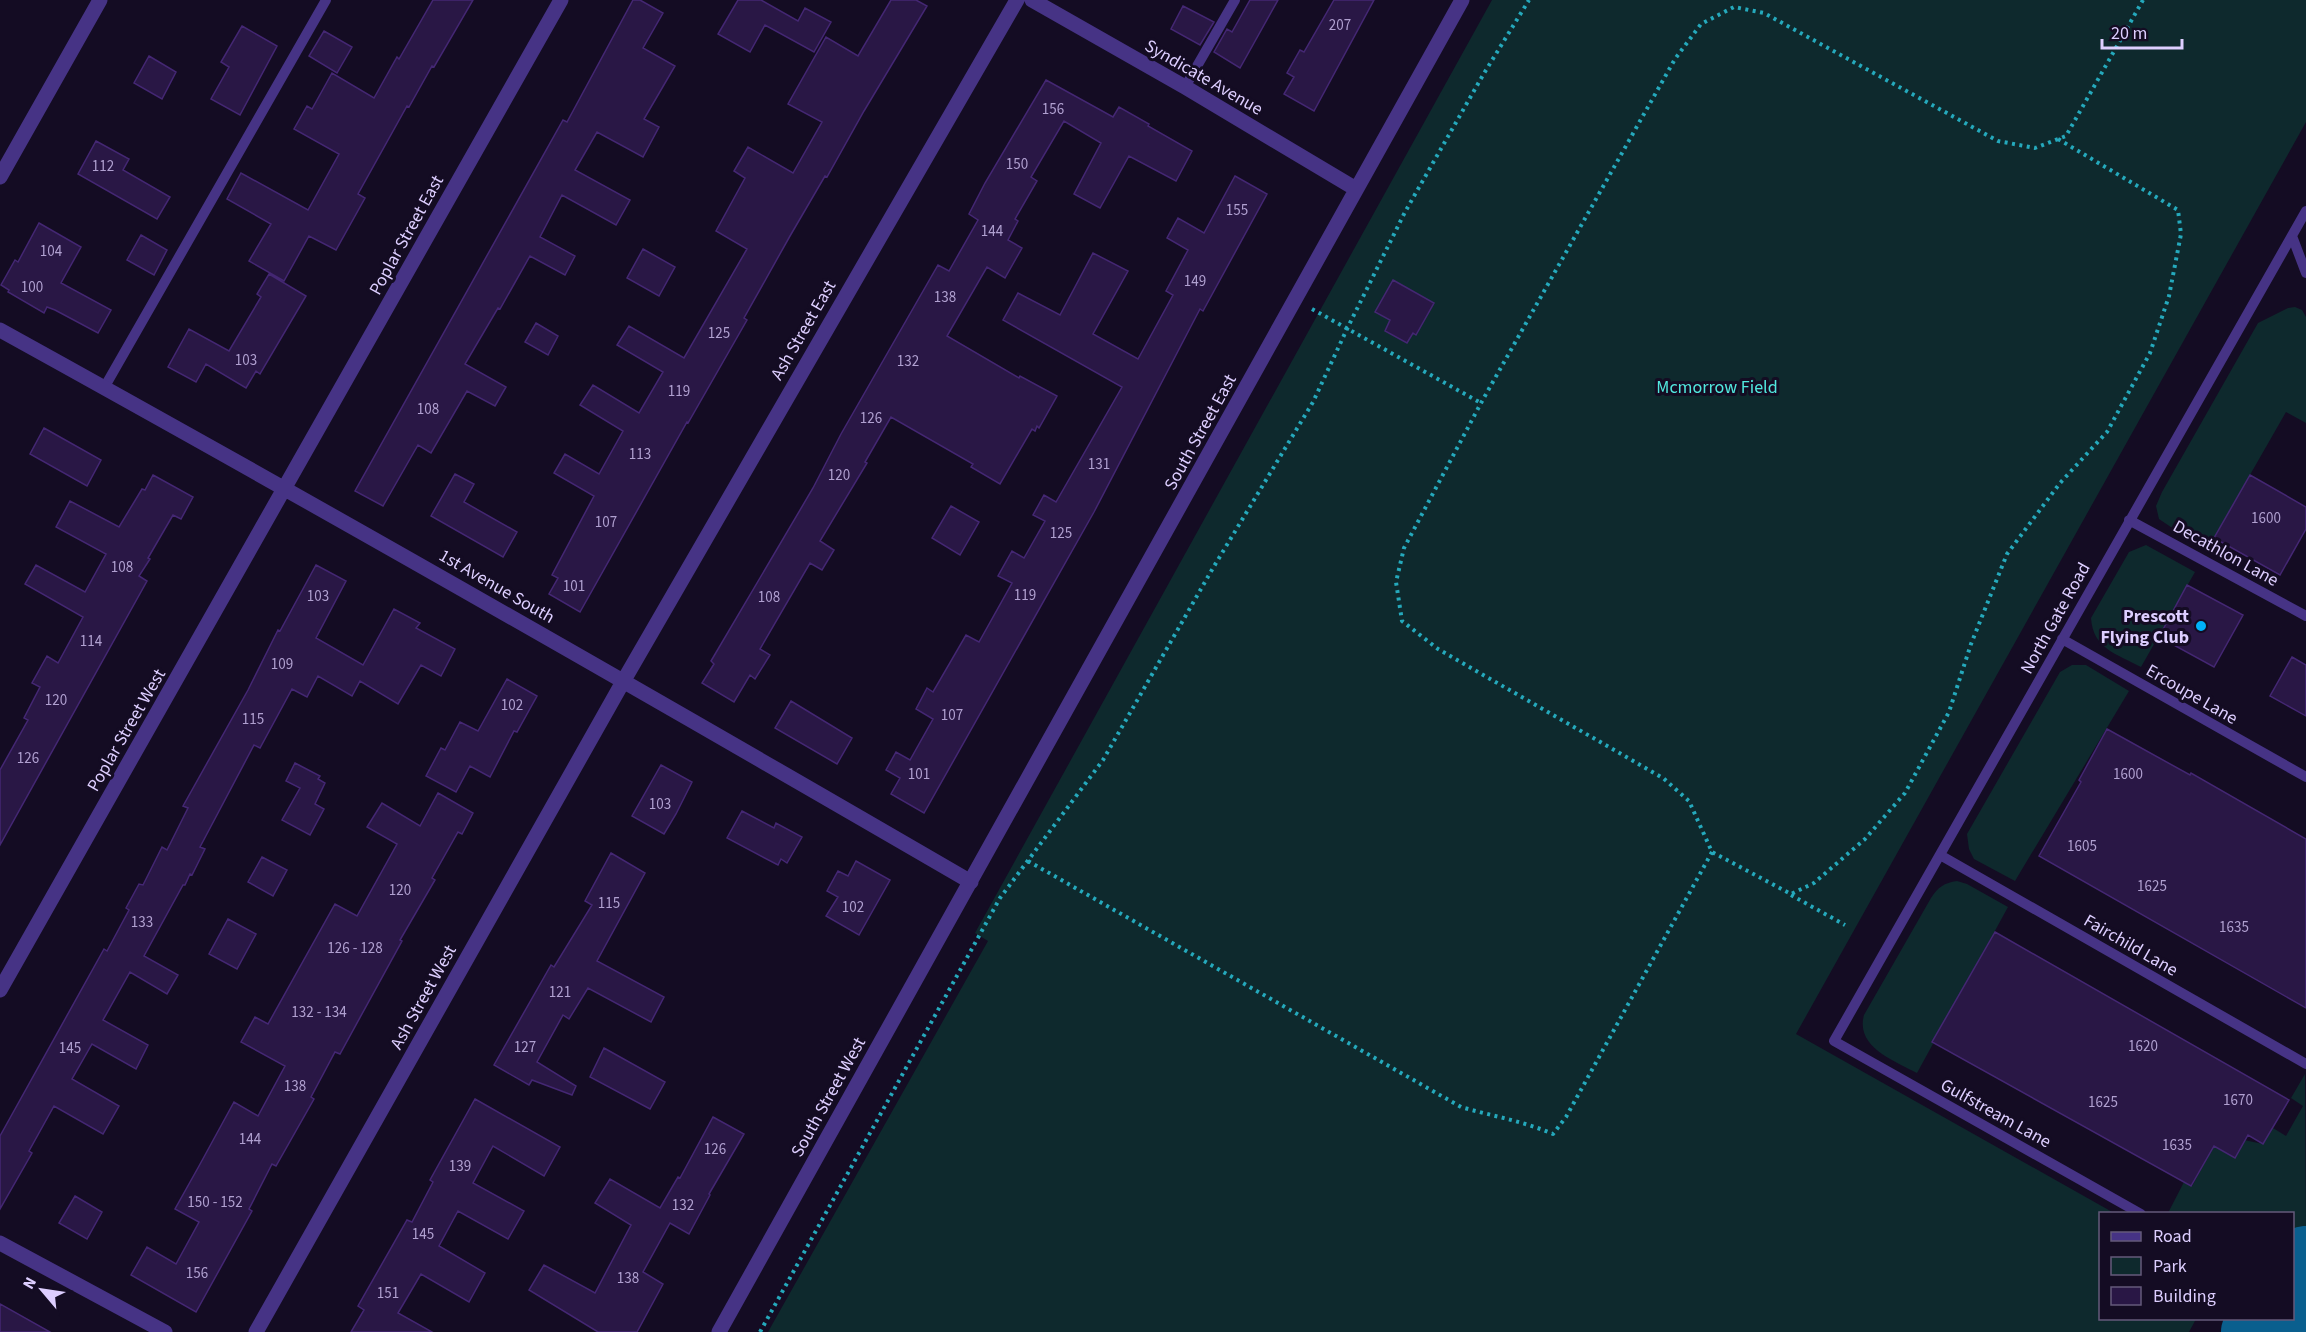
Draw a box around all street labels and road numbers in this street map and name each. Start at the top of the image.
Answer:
street label: Syndicate Avenue [1140,33,1268,122]
street label: Poplar Street East [363,171,450,300]
street label: Ash Street East [765,276,842,385]
street label: South Street East [1158,370,1243,495]
street label: Decathlon Lane [2168,514,2283,593]
street label: 1st Avenue South [434,543,559,630]
street label: North Gate Road [2014,558,2096,679]
street label: Ercoupe Lane [2141,658,2242,731]
street label: Poplar Street West [81,664,172,796]
street label: Fairchild Lane [2079,908,2183,983]
street label: Ash Street West [384,940,463,1054]
street label: South Street West [785,1033,872,1162]
street label: Gulfstream Lane [1936,1073,2056,1154]

